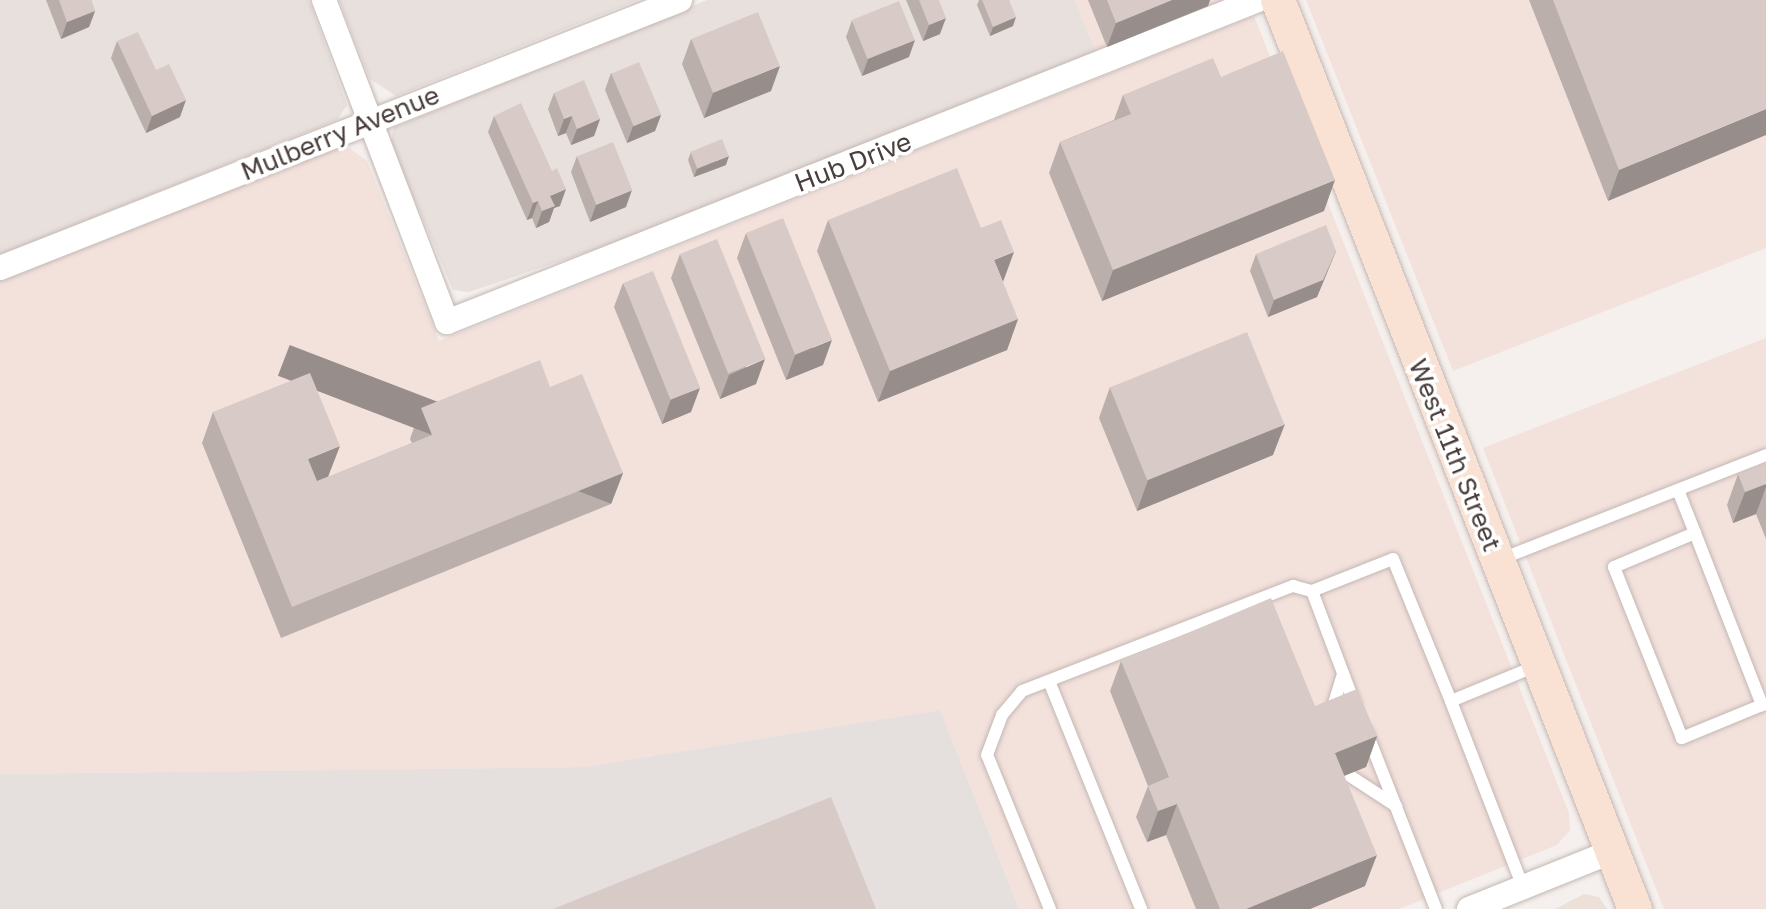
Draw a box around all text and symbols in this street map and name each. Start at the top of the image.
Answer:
street label: Mulberry Avenue [236,79,444,187]
street label: Hub Drive [790,126,916,198]
street label: West 11th Street [1402,354,1508,556]

